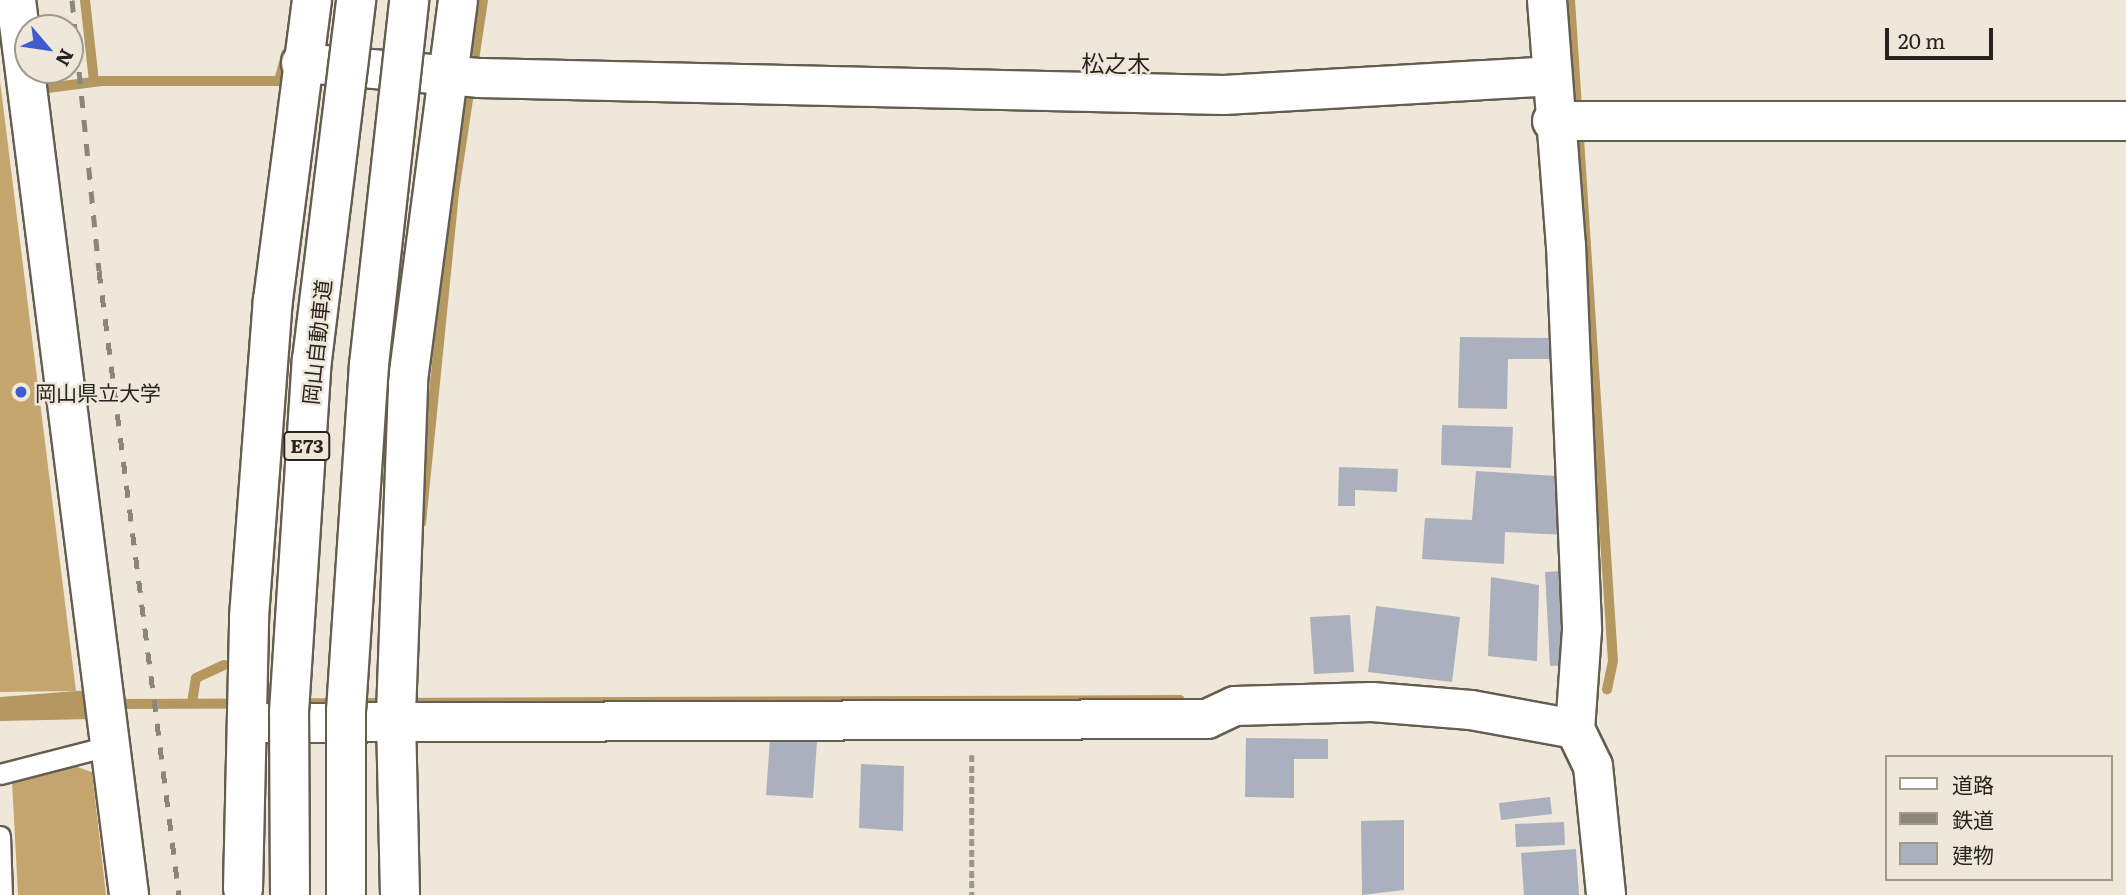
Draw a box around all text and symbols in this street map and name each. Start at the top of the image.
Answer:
north arrow [14,14,84,84]
scale bar [1888,14,1996,58]
text: 20 m [1898,24,1945,55]
text: N [50,44,82,72]
district label: 松之木 [1082,48,1150,76]
street label: 岡山自動車道 [297,278,335,406]
place label: 岡山県立大学 [35,379,161,405]
marker: 岡山県立大学 [13,384,29,400]
road number: E73 [282,430,332,462]
legend [1884,755,2112,881]
text: 道路 [1952,768,1994,799]
text: 鉄道 [1952,803,1994,834]
text: 建物 [1952,838,1994,869]

